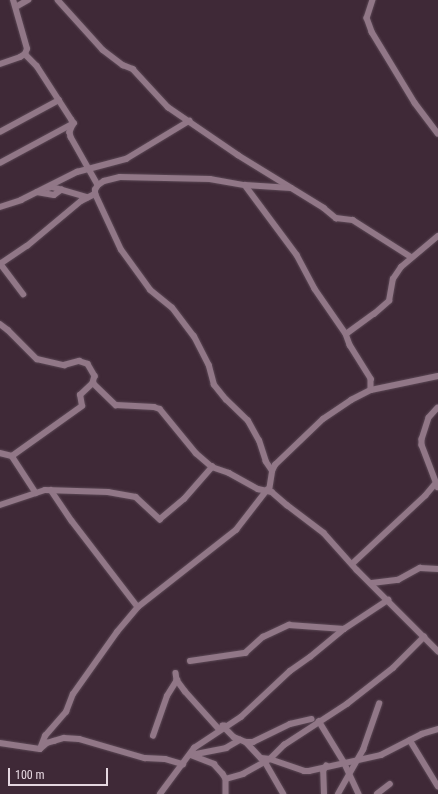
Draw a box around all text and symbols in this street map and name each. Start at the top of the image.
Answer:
scale bar [10,760,110,786]
text: 100 m [15,768,45,782]

